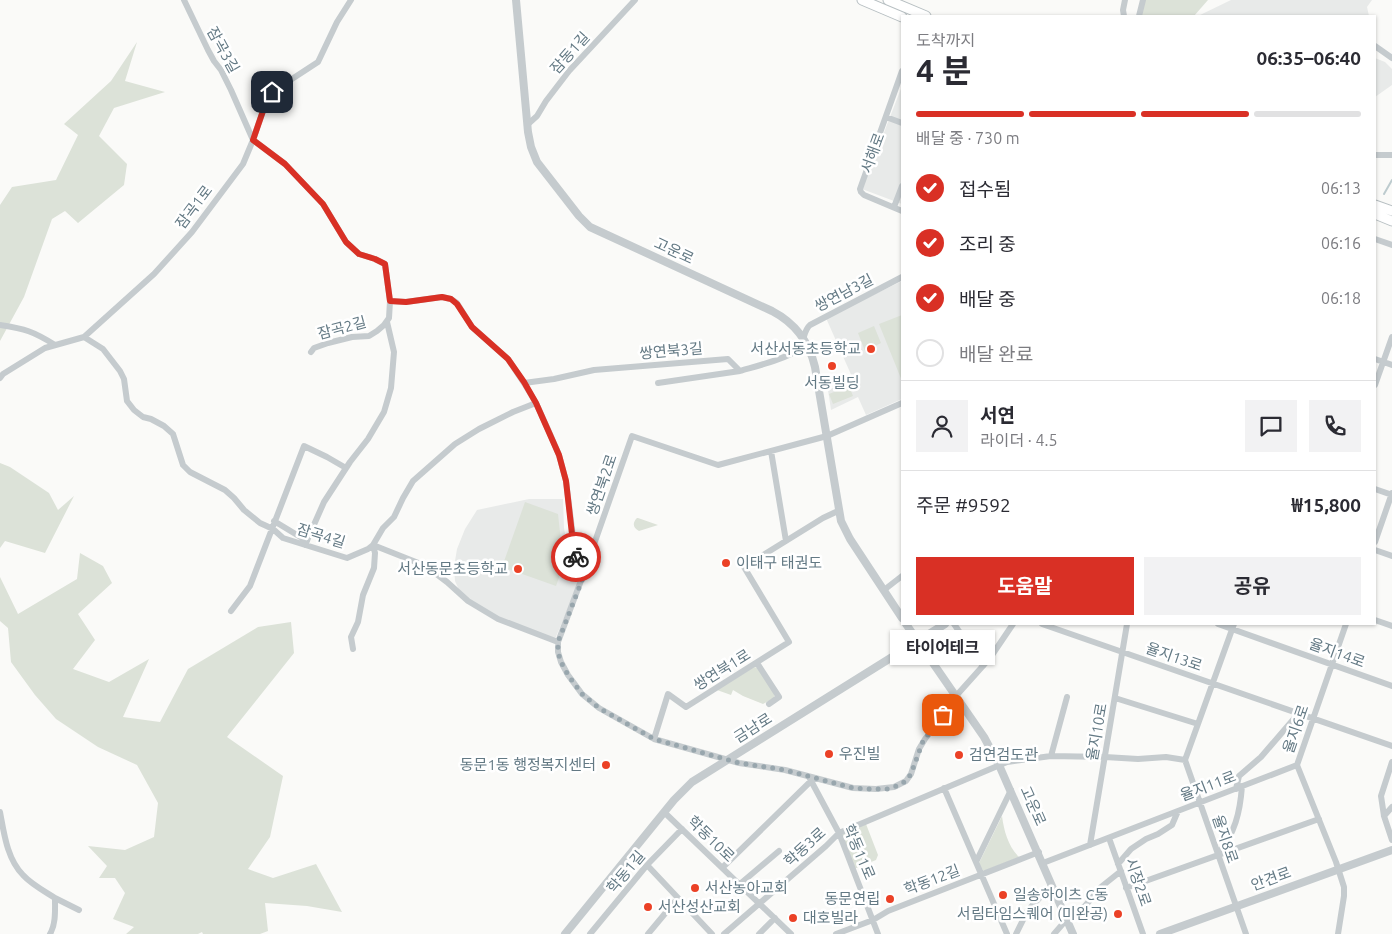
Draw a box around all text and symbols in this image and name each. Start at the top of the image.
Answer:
street label: 잠곡3길 [204,24,243,76]
street label: 잠동1길 [547,28,593,77]
text: 도착까지 [916,31,975,49]
text: 06:35–06:40 [1256,47,1361,69]
text: 4 분 [916,52,971,88]
pin [251,71,293,113]
icon: home [258,78,286,106]
text: 배달 중 · 730 m [916,129,1020,147]
street label: 서해로 [857,130,888,175]
icon: check [916,174,944,202]
text: 접수됨 [959,178,1011,200]
text: 06:13 [1321,179,1361,197]
street label: 잠곡1로 [172,182,215,232]
icon: check [916,229,944,257]
text: 조리 중 [959,233,1016,255]
street label: 고운로 [652,234,697,267]
text: 06:16 [1321,234,1361,252]
street label: 쌍연남3길 [812,271,876,315]
icon: check [916,284,944,312]
text: 배달 중 [959,288,1016,310]
text: 06:18 [1321,289,1361,307]
street label: 잠곡2길 [316,313,368,342]
street label: 쌍연북3길 [639,339,703,362]
place label: 서산서동초등학교 [751,340,861,357]
marker: 서산서동초등학교 [865,343,877,355]
text: 배달 완료 [959,343,1033,365]
marker: 서동빌딩 [826,360,838,372]
place label: 서동빌딩 [804,374,860,391]
button: person [916,400,968,452]
button: chat [1245,400,1297,452]
button: phone [1309,400,1361,452]
text: 서연 [980,404,1015,426]
text: 라이더 · 4.5 [980,431,1057,449]
street label: 쌍연북2로 [583,452,620,518]
text: 주문 #9592 [916,494,1011,516]
text: ₩15,800 [1292,494,1361,516]
street label: 잠곡4길 [295,520,347,551]
courier [551,532,601,582]
icon: bike [562,543,590,571]
place label: 이태구 태권도 [736,554,822,571]
marker: 이태구 태권도 [720,557,732,569]
button: 도움말 [916,557,1134,615]
button: 공유 [1144,557,1361,615]
place label: 서산동문초등학교 [398,560,508,577]
marker: 서산동문초등학교 [512,563,524,575]
callout: 타이어테크 [890,630,996,665]
street label: 율지14로 [1307,635,1367,670]
text: 타이어테크 [906,638,979,656]
street label: 율지13로 [1144,639,1205,674]
street label: 쌍연북1로 [690,645,753,694]
pin [922,694,964,736]
icon: bag [929,701,957,729]
street label: 율지10로 [1083,702,1110,762]
street label: 율지6로 [1279,702,1312,755]
street label: 금남로 [731,709,775,746]
place label: 우진빌 [839,745,880,762]
place label: 검연검도관 [969,746,1038,763]
marker: 우진빌 [823,748,835,760]
marker: 검연검도관 [953,749,965,761]
place label: 동문1동 행정복지센터 [460,756,596,773]
marker: 동문1동 행정복지센터 [600,759,612,771]
street label: 율지11로 [1178,767,1238,804]
street label: 고운로 [1017,783,1050,828]
street label: 학동10로 [684,812,738,865]
street label: 율지8로 [1209,812,1242,865]
street label: 학동11로 [840,822,879,882]
street label: 학동3로 [780,824,829,870]
street label: 학동1길 [603,847,648,896]
street label: 시장2로 [1122,855,1155,908]
street label: 학동12길 [902,861,962,898]
street label: 안견로 [1248,863,1293,894]
place label: 서산농아교회 [705,879,788,896]
marker: 서산농아교회 [689,882,701,894]
place label: 일송하이츠 C동 [1013,886,1108,903]
marker: 일송하이츠 C동 [997,889,1009,901]
place label: 동문연립 [825,890,880,907]
marker: 동문연립 [884,893,896,905]
place label: 서산성산교회 [658,898,741,915]
marker: 서산성산교회 [642,901,654,913]
place label: 서림타임스퀘어 (미완공) [957,905,1108,922]
marker: 서림타임스퀘어 (미완공) [1112,908,1124,920]
place label: 대호빌라 [803,909,858,926]
marker: 대호빌라 [787,912,799,924]

